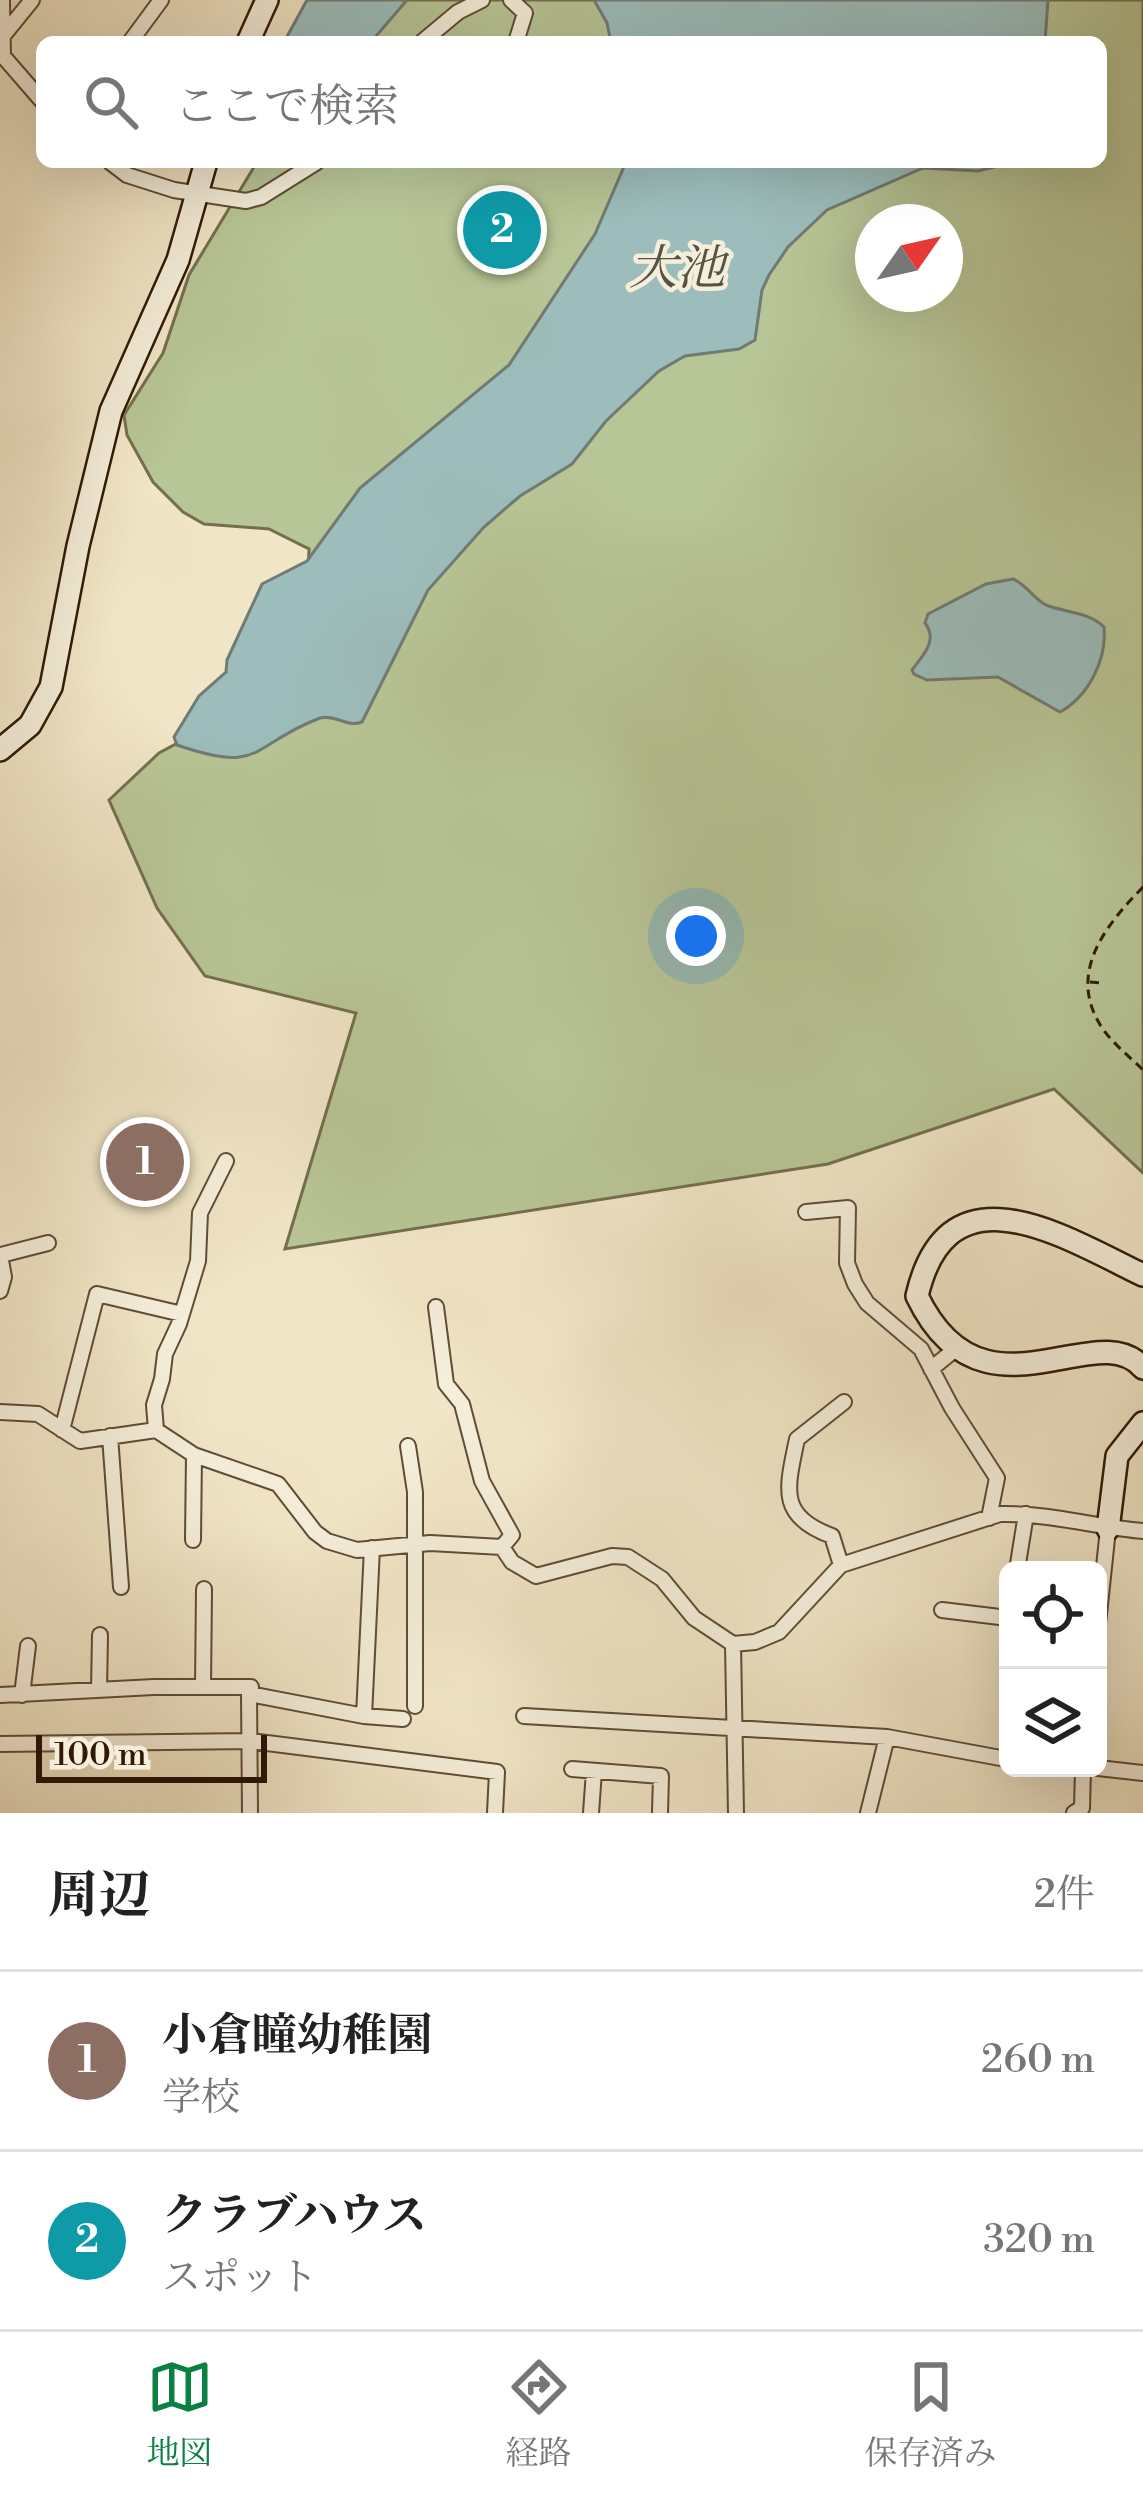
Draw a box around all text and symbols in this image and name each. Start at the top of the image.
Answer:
search box [36,36,1107,168]
icon: search [78,69,144,135]
text: ここで検索 [174,79,399,136]
pin: 2 [463,185,541,275]
north arrow [855,204,963,312]
water label: 大池 [629,240,730,300]
your location [666,906,726,966]
pin: 1 [106,1117,184,1207]
map controls [999,1561,1107,1777]
button: locate [999,1561,1107,1669]
button: layers [999,1669,1107,1777]
scale bar [36,1729,267,1782]
text: 100 m [54,1735,147,1776]
text: 周辺 [48,1865,150,1929]
text: 2件 [1034,1871,1095,1920]
text: 小倉瞳幼稚園 [162,2008,432,2065]
text: 1 [78,2036,96,2085]
text: 260 m [981,2036,1095,2085]
text: 学校 [162,2074,240,2123]
text: クラブハウス [162,2188,427,2245]
text: 2 [75,2216,99,2265]
text: 320 m [983,2216,1095,2265]
text: スポット [162,2254,318,2303]
tab: 地図 [147,2354,213,2475]
tab: 経路 [506,2354,572,2475]
tab: 保存済み [865,2354,997,2475]

